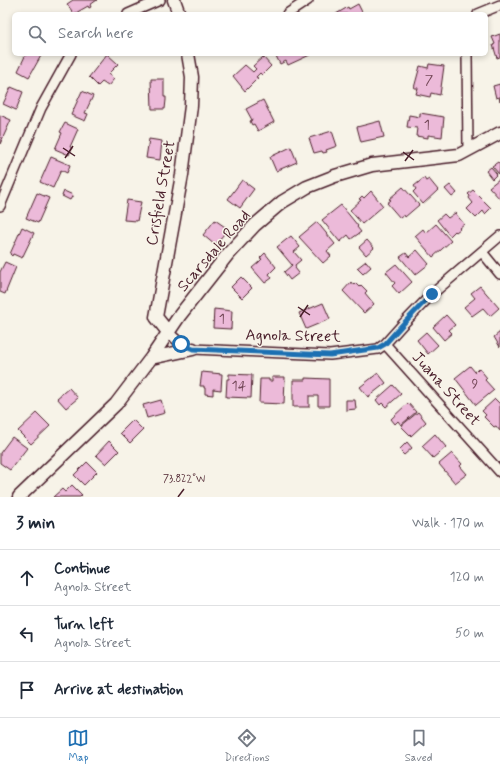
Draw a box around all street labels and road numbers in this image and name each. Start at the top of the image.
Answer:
street label: Crisfield Street [141,138,181,247]
street label: Scarsdale Road [173,206,255,296]
street label: Agnola Street [245,325,341,347]
street label: Juana Street [407,347,485,431]

